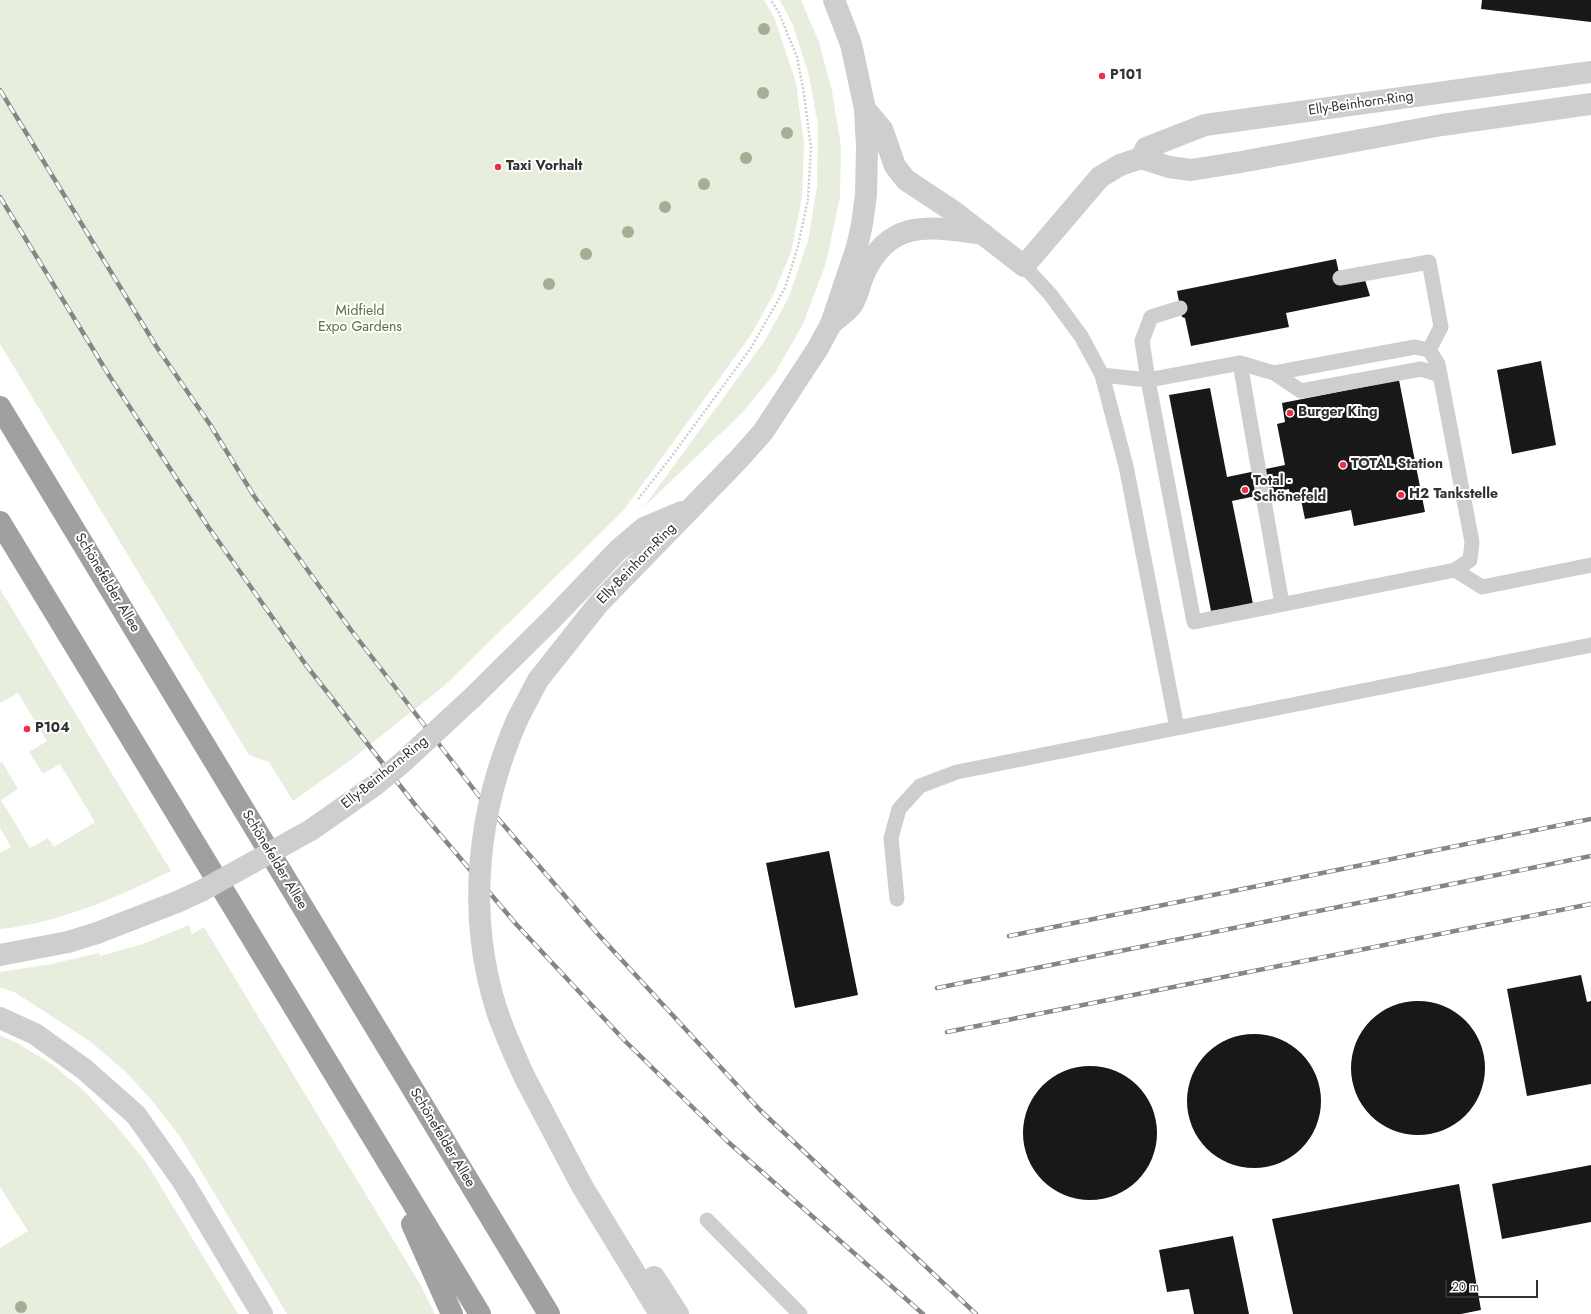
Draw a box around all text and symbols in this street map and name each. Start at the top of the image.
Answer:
place label: P101 [1110,68,1142,84]
marker: P101 [1097,71,1107,81]
street label: Elly-Beinhorn-Ring [1307,88,1415,120]
place label: Taxi Vorhalt [506,159,582,175]
marker: Taxi Vorhalt [493,162,503,172]
park label: Midfield Expo Gardens [318,304,402,336]
place label: Burger King [1298,405,1378,421]
marker: Burger King [1285,408,1295,418]
place label: TOTAL Station [1351,457,1443,473]
marker: TOTAL Station [1338,460,1348,470]
place label: Total - Schönefeld [1253,474,1326,506]
marker: Total - Schönefeld [1240,485,1250,495]
place label: H2 Tankstelle [1409,487,1498,503]
marker: H2 Tankstelle [1396,490,1406,500]
street label: Elly-Beinhorn-Ring [594,520,680,608]
street label: Schönefelder Allee [71,530,143,636]
place label: P104 [35,721,70,737]
marker: P104 [22,724,32,734]
street label: Elly-Beinhorn-Ring [338,733,432,813]
street label: Schönefelder Allee [238,807,310,913]
street label: Schönefelder Allee [406,1085,478,1191]
scale bar [1447,1272,1540,1298]
text: 20 m [1452,1278,1479,1296]

